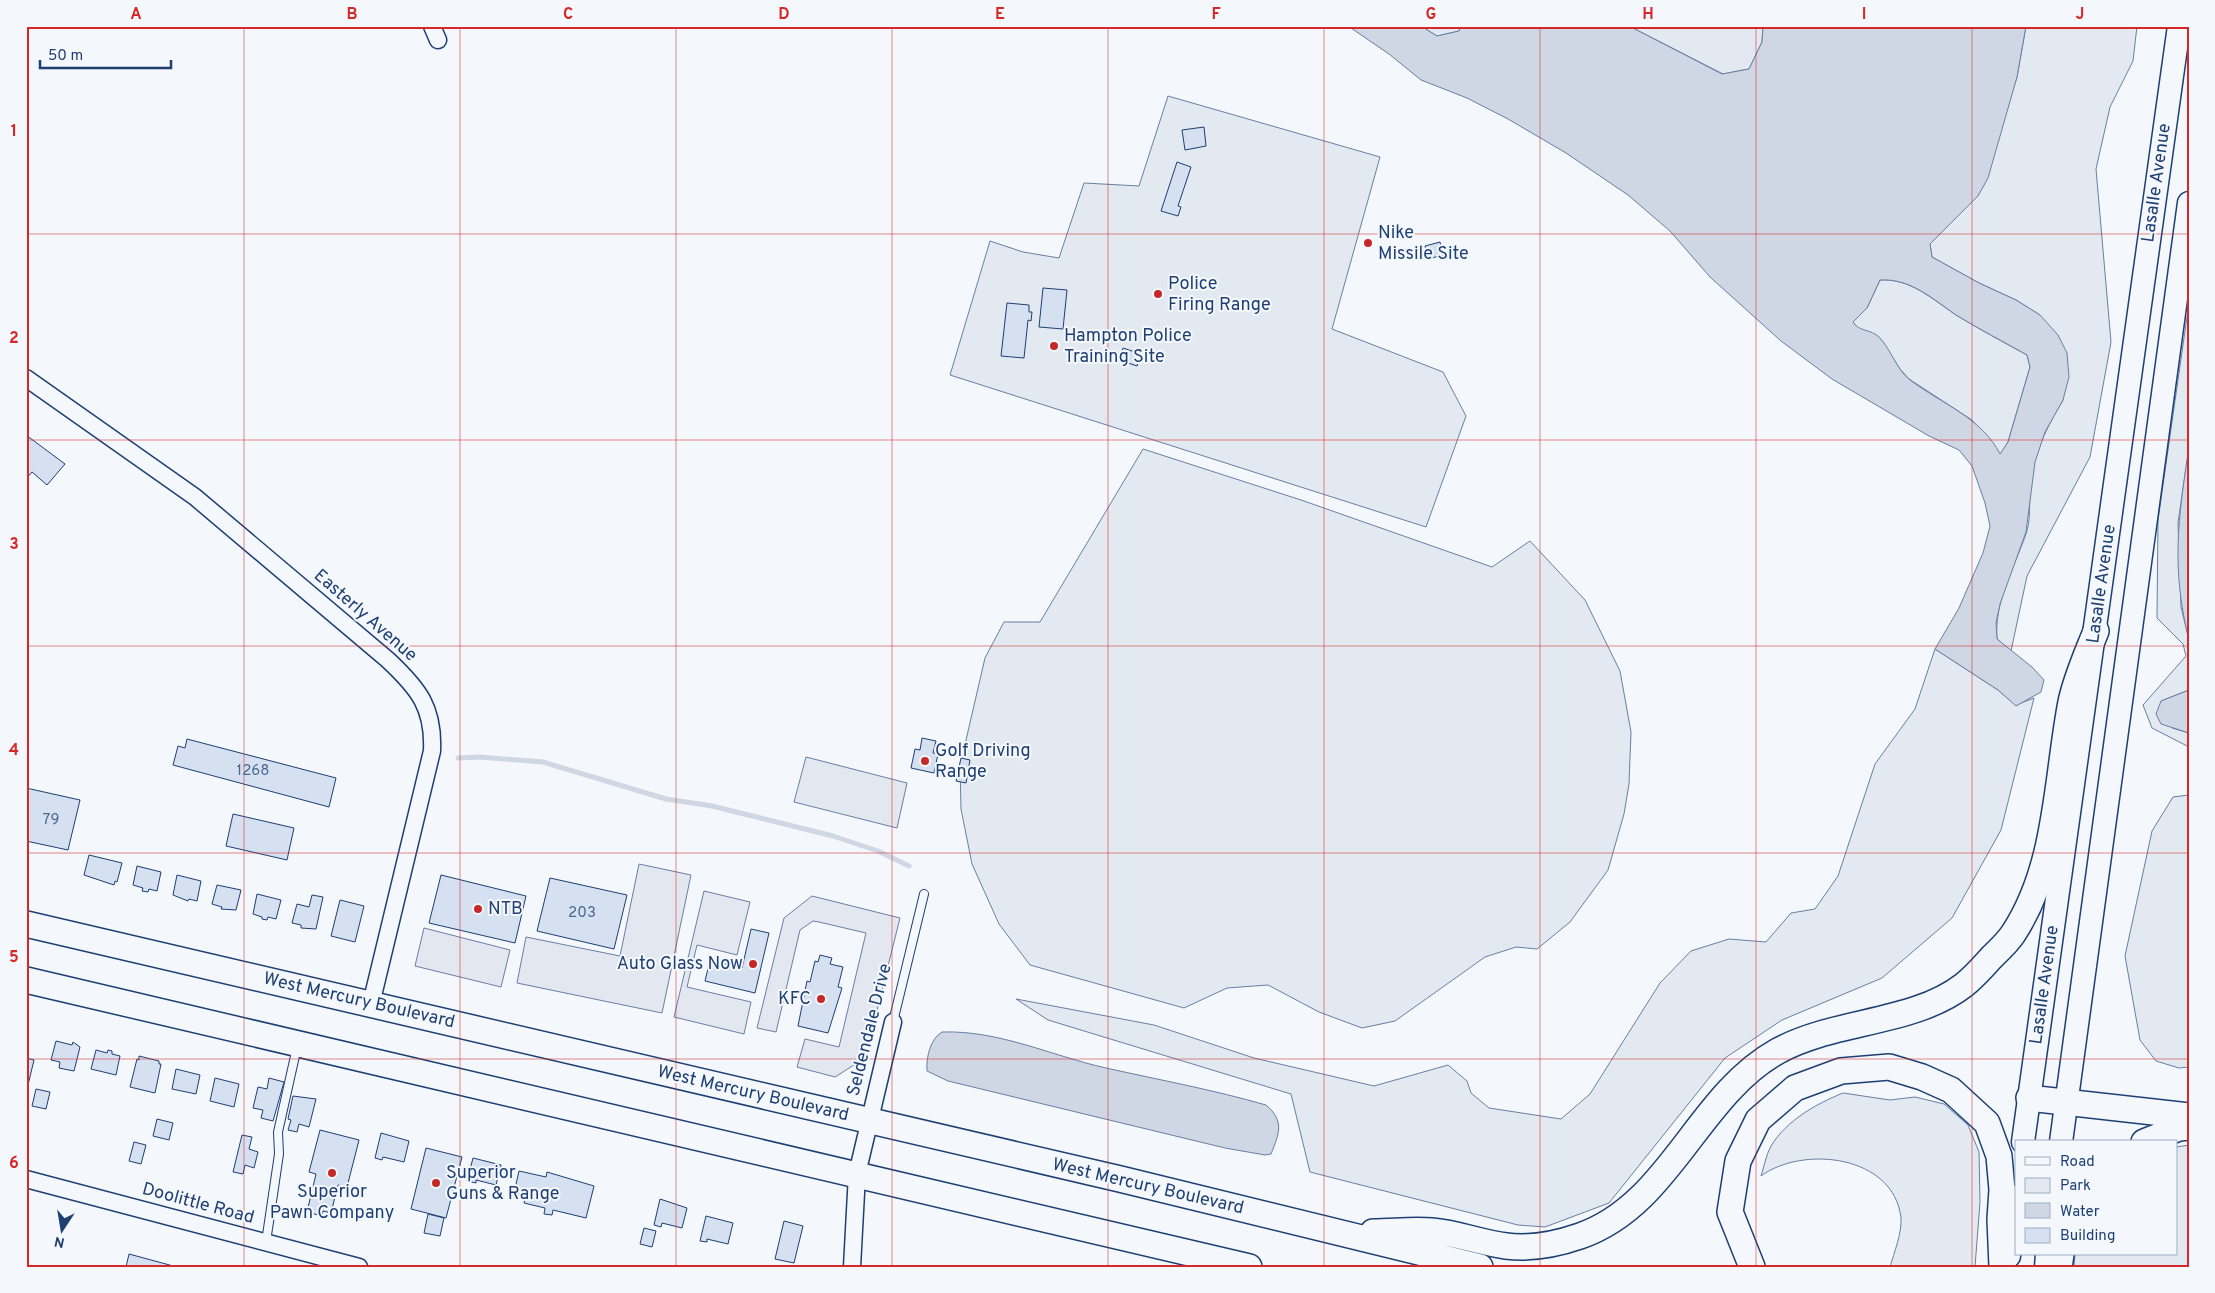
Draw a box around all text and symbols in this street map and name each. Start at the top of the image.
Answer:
text: A [130,5,142,25]
text: B [346,5,358,25]
text: C [563,5,573,25]
text: D [778,5,790,25]
text: E [995,5,1005,25]
text: F [1211,5,1221,25]
text: G [1426,5,1436,25]
text: H [1642,5,1654,25]
text: I [1862,5,1866,25]
text: J [2076,5,2084,25]
scale bar [40,38,171,70]
text: 50 m [48,47,83,66]
text: 1 [11,122,17,142]
street label: Lasalle Avenue [2137,122,2177,244]
place label: Nike Missile Site [1378,222,1469,266]
marker: Nike Missile Site [1362,237,1374,249]
place label: Police Firing Range [1168,273,1271,317]
marker: Police Firing Range [1152,288,1164,300]
place label: Hampton Police Training Site [1064,325,1192,369]
text: 2 [9,329,19,349]
marker: Hampton Police Training Site [1048,340,1060,352]
street label: Lasalle Avenue [2082,523,2122,645]
text: 3 [9,535,19,555]
street label: Easterly Avenue [308,565,422,667]
place label: Golf Driving Range [935,740,1031,784]
text: 4 [9,741,19,761]
marker: Golf Driving Range [919,755,931,767]
house number: 1268 [237,762,269,781]
house number: 79 [43,811,59,830]
place label: NTB [488,898,523,921]
marker: NTB [472,903,484,915]
house number: 203 [568,904,596,923]
street label: Lasalle Avenue [2025,924,2065,1046]
text: 5 [9,948,19,968]
place label: Auto Glass Now [617,953,743,976]
marker: Auto Glass Now [747,958,759,970]
street label: Seldendale Drive [842,961,898,1099]
street label: West Mercury Boulevard [261,968,457,1034]
place label: KFC [778,988,811,1011]
marker: KFC [815,993,827,1005]
street label: West Mercury Boulevard [655,1061,851,1127]
legend [2015,1140,2178,1256]
text: Road [2060,1153,2095,1172]
text: 6 [9,1154,19,1174]
street label: West Mercury Boulevard [1050,1154,1246,1220]
place label: Superior Guns & Range [446,1162,560,1206]
marker: Superior Pawn Company [326,1167,338,1179]
marker: Superior Guns & Range [430,1177,442,1189]
text: Park [2060,1177,2091,1196]
street label: Doolittle Road [139,1178,257,1230]
place label: Superior Pawn Company [270,1181,394,1225]
text: Water [2060,1203,2100,1222]
north arrow [38,1206,88,1256]
text: Building [2060,1227,2115,1246]
text: N [53,1232,66,1251]

